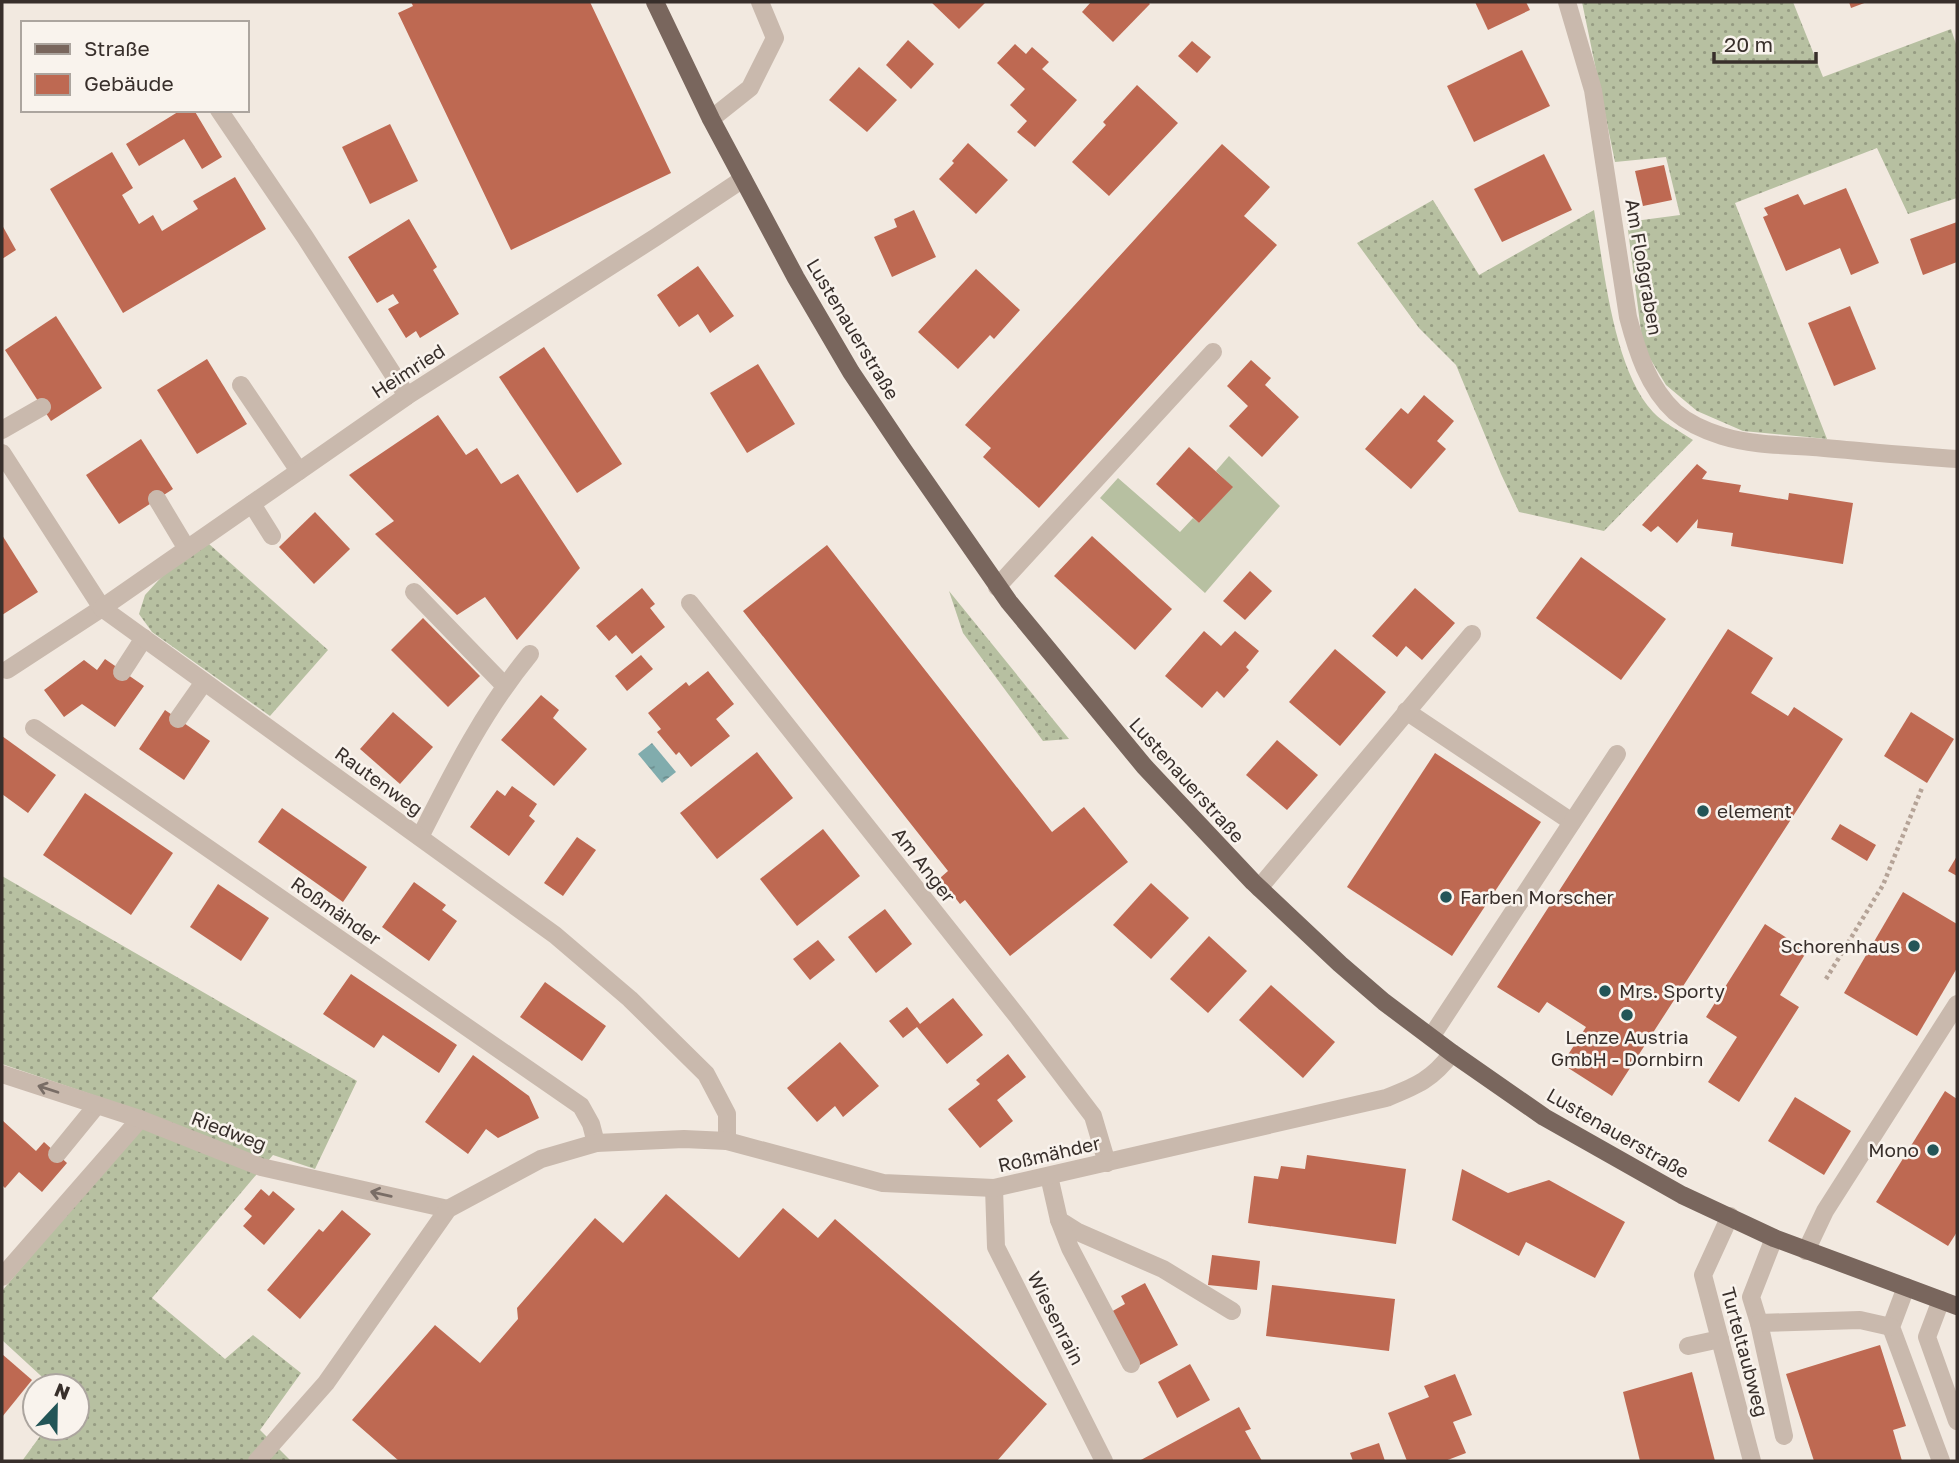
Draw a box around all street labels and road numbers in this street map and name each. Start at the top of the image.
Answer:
street label: Am Floßgraben [1621,197,1668,337]
street label: Lustenauerstraße [802,254,905,404]
street label: Heimried [367,338,449,403]
street label: Lustenauerstraße [1125,712,1250,847]
street label: Rautenweg [331,741,428,820]
street label: Am Anger [888,823,961,907]
street label: Roßmähder [287,871,386,950]
street label: Lustenauerstraße [1543,1082,1694,1183]
street label: Riedweg [188,1106,270,1155]
street label: Roßmähder [995,1130,1103,1176]
street label: Wiesenrain [1023,1267,1090,1368]
street label: Turteltaubweg [1717,1285,1774,1419]

